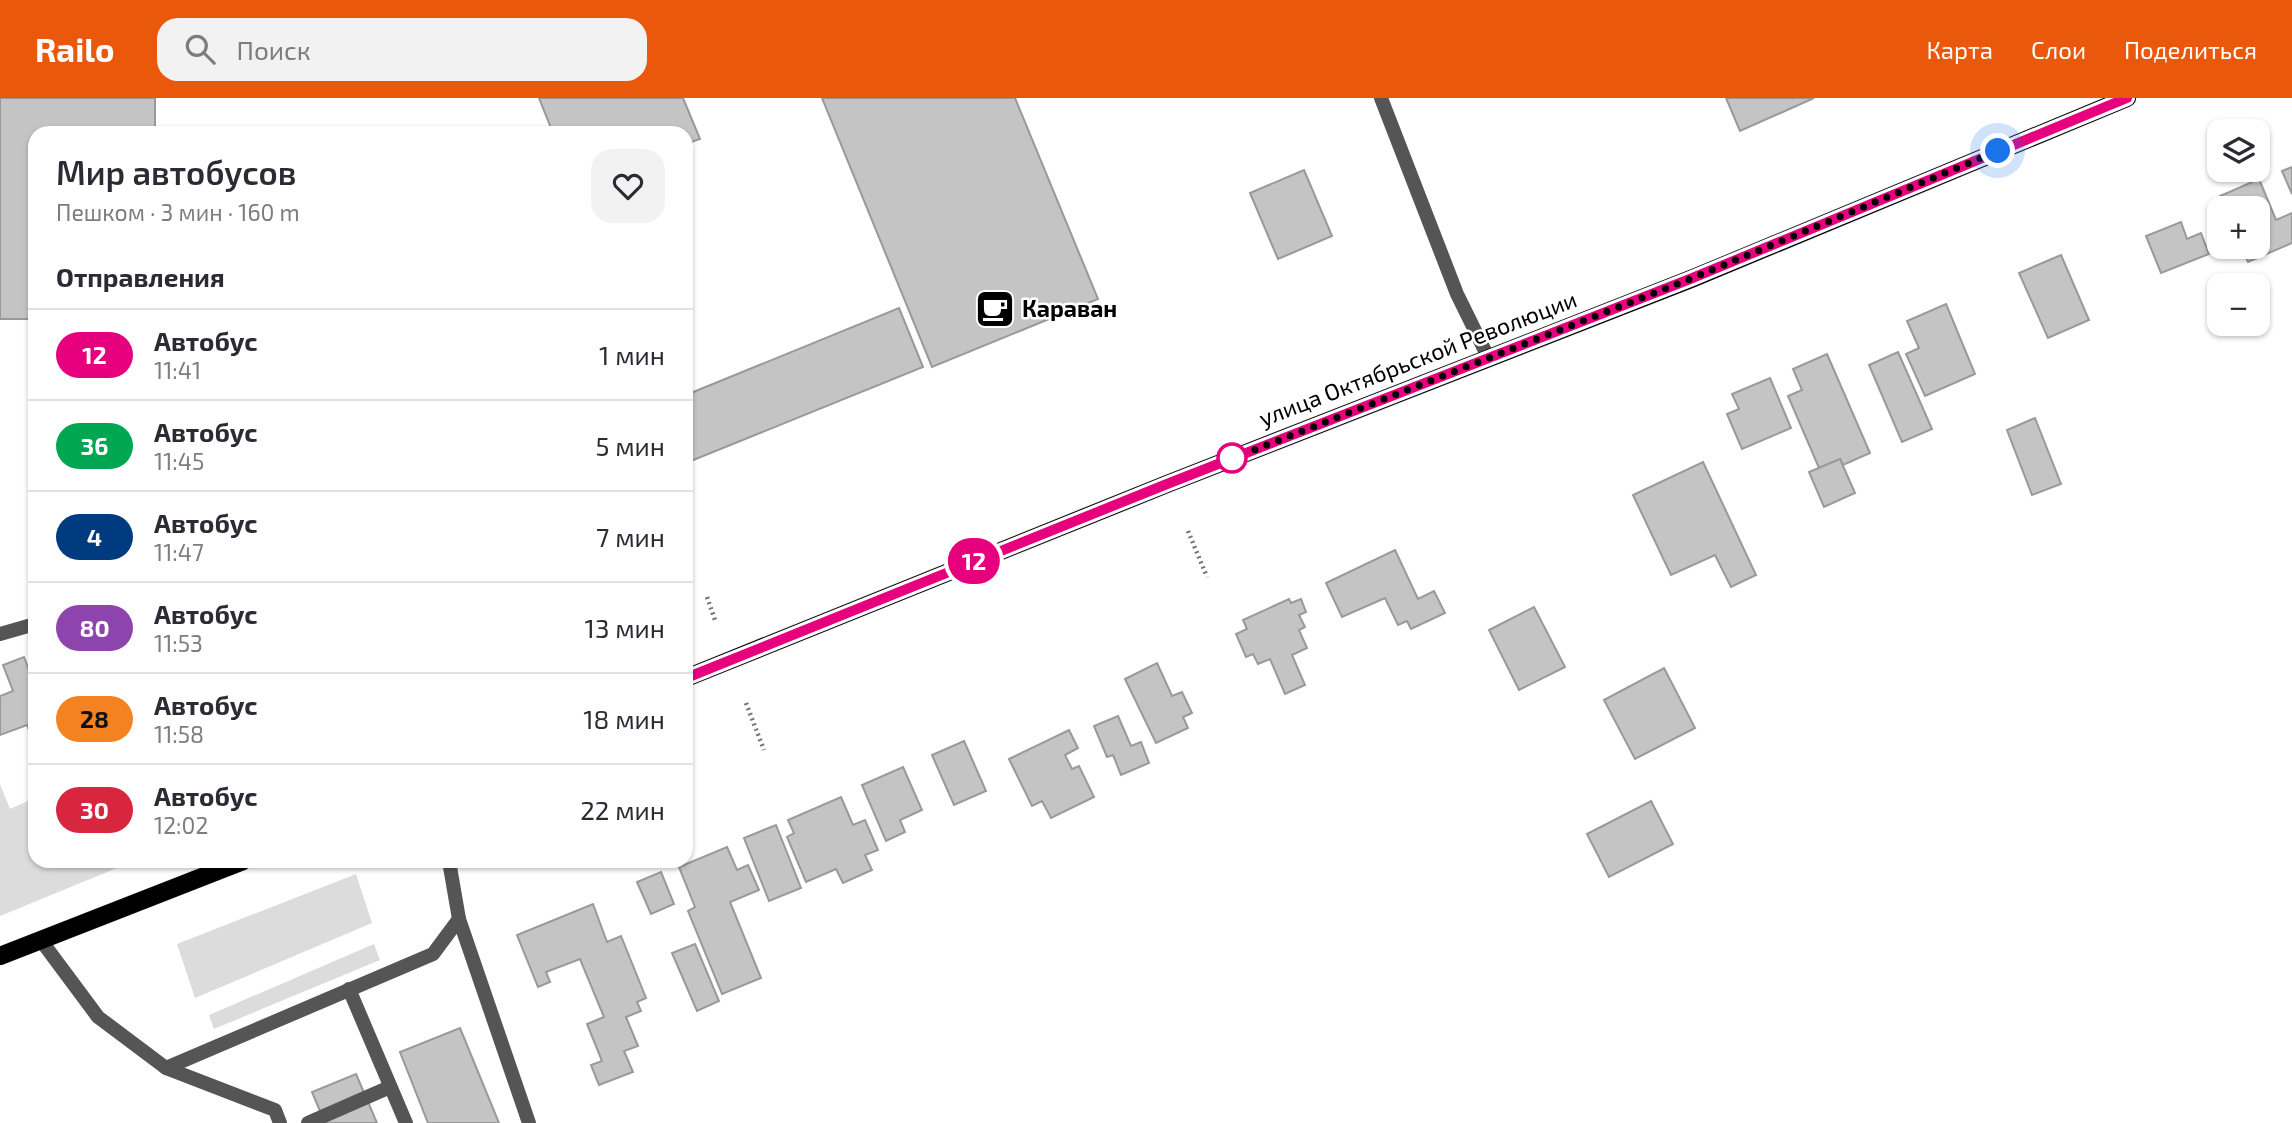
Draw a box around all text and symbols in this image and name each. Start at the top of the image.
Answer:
search box [157,18,647,81]
text: Railo [35,29,115,69]
icon: search [181,30,219,68]
text: Поиск [237,34,311,65]
text: Карта [1926,35,1993,64]
text: Слои [2031,35,2086,64]
text: Поделиться [2124,35,2257,64]
map controls [2207,119,2270,336]
button: layers [2207,119,2270,182]
your location [1980,133,2015,168]
button: heart [591,149,665,223]
text: Мир автобусов [56,152,296,192]
button: + [2207,196,2270,259]
text: Пешком · 3 мин · 160 m [56,198,300,226]
text: Отправления [56,261,225,292]
button: − [2207,273,2270,336]
street label: улица Октябрьской Революции [1255,284,1581,433]
cafe icon: Караван [974,288,1016,330]
place label: Караван [1022,294,1117,322]
text: Автобус [154,325,257,356]
text: 1 мин [599,339,665,370]
text: 12 [82,340,107,369]
text: 11:41 [154,356,201,384]
text: Автобус [154,416,257,447]
text: 5 мин [595,430,665,461]
text: 36 [81,431,108,460]
unlabelled marker [1217,443,1247,473]
text: 11:45 [154,447,204,475]
text: Автобус [154,507,257,538]
text: 7 мин [596,521,665,552]
text: 4 [87,522,102,551]
text: 11:47 [154,538,204,566]
line badge: 12 [942,538,1006,584]
text: 12 [962,546,986,575]
text: Автобус [154,598,257,629]
text: 13 мин [585,612,665,643]
text: 80 [79,613,110,642]
text: 11:53 [154,629,203,657]
text: Автобус [154,689,257,720]
text: 18 мин [583,703,665,734]
text: 28 [80,704,109,733]
text: 11:58 [154,720,204,748]
text: Автобус [154,780,257,811]
text: 22 мин [580,794,665,825]
text: 30 [80,795,109,824]
text: 12:02 [154,811,208,839]

